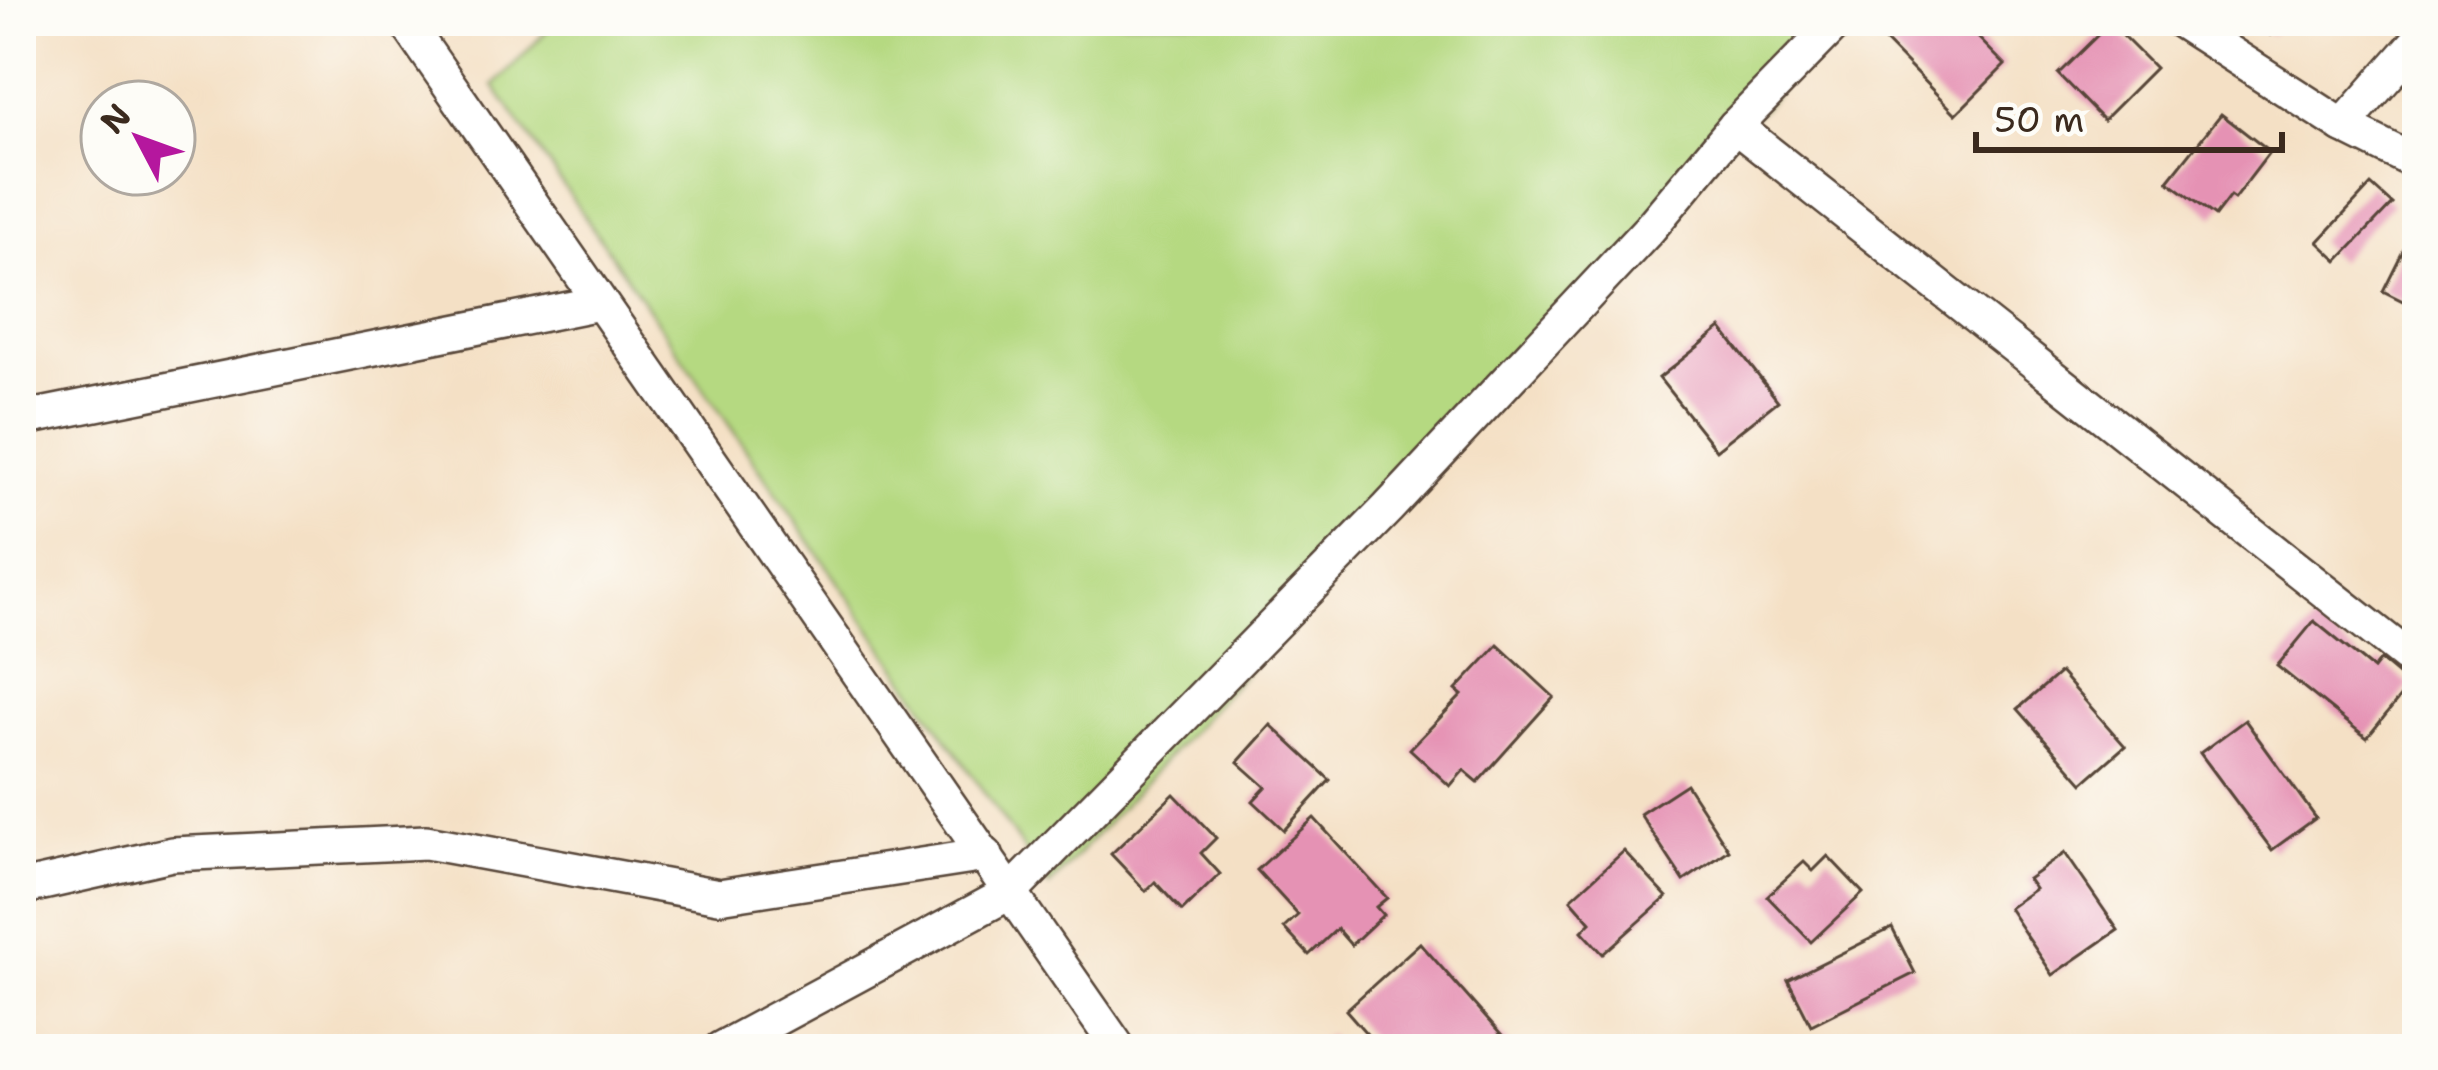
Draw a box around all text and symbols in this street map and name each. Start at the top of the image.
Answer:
north arrow [78,78,198,198]
scale bar [1976,78,2282,152]
text: N [90,94,141,143]
text: 50 m [1994,95,2084,144]

